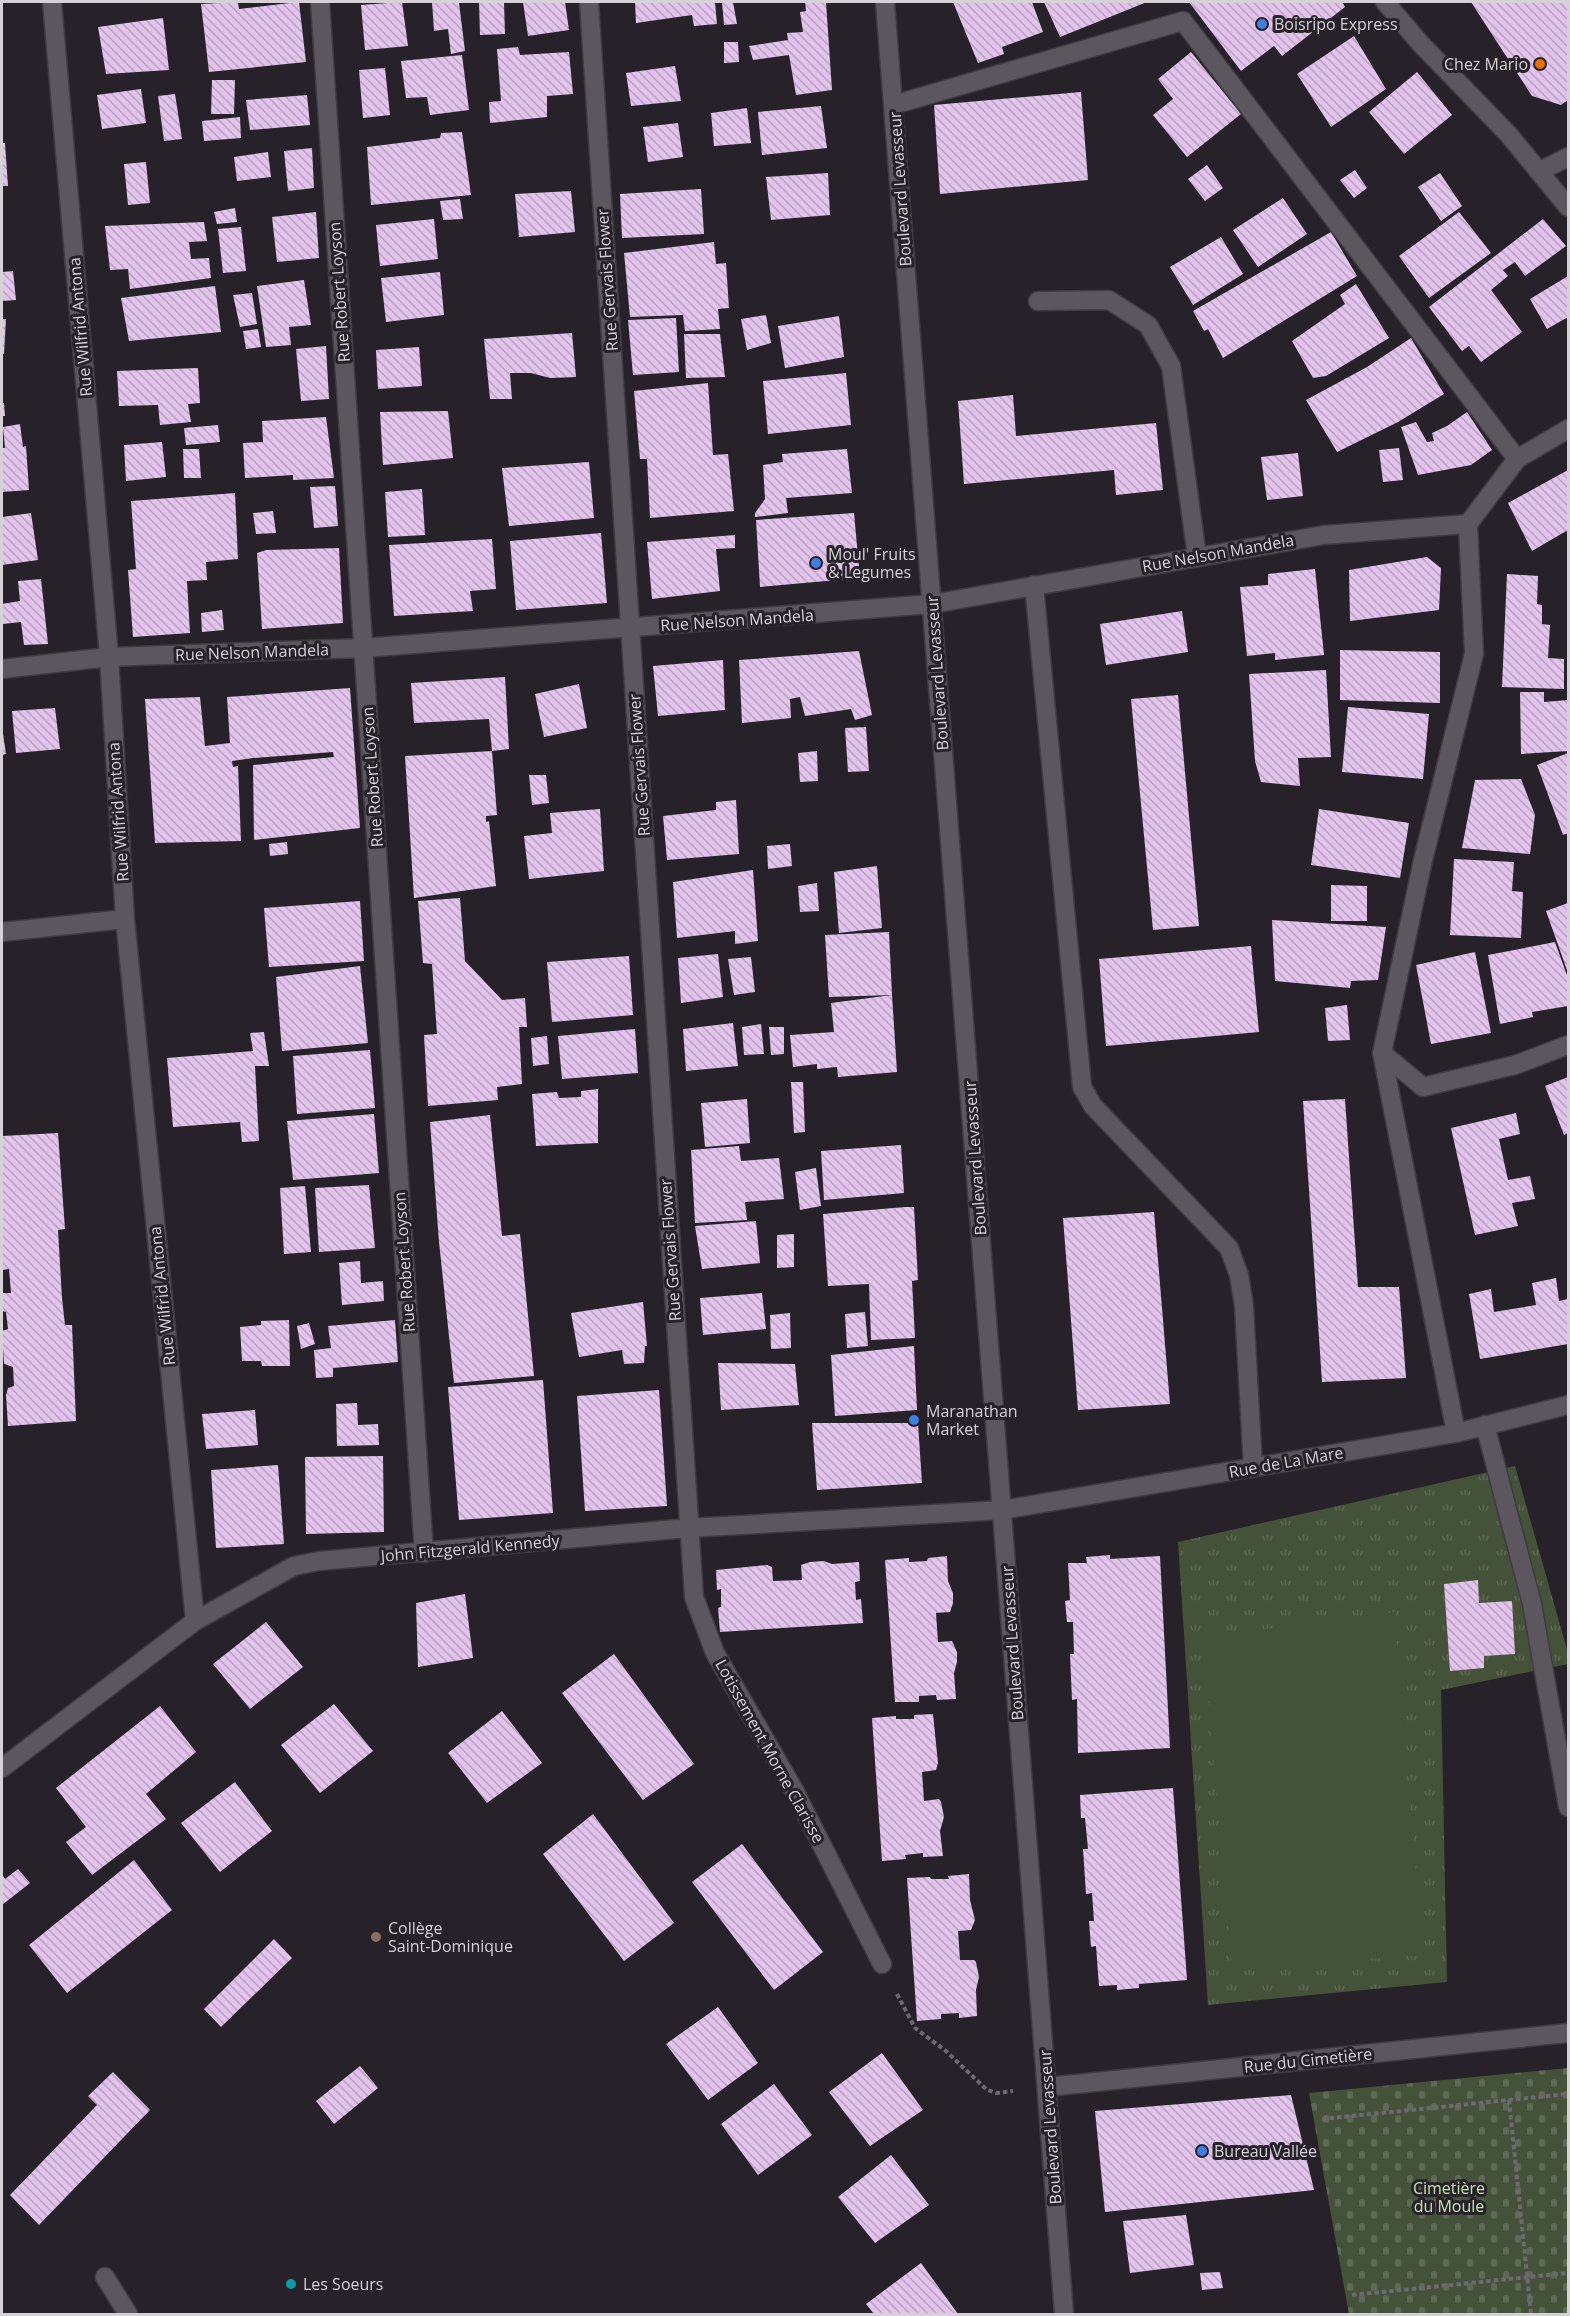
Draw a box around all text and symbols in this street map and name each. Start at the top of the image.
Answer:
place label: Boisripo Express [1274,13,1398,35]
marker: Boisripo Express [1255,17,1269,31]
place label: Chez Mario [1444,53,1528,75]
marker: Chez Mario [1533,57,1547,71]
street label: Boulevard Levasseur [884,110,916,267]
street label: Rue Gervais Flower [591,208,623,352]
street label: Rue Robert Loyson [323,221,355,363]
street label: Rue Wilfrid Antona [63,257,97,397]
street label: Rue Nelson Mandela [1140,529,1296,577]
place label: Moul' Fruits & Legumes [828,543,916,583]
marker: Moul' Fruits & Legumes [809,556,823,570]
street label: Boulevard Levasseur [921,594,953,751]
street label: Rue Nelson Mandela [659,604,815,636]
street label: Rue Nelson Mandela [175,638,329,666]
street label: Rue Gervais Flower [623,693,655,837]
street label: Rue Robert Loyson [356,706,388,848]
street label: Rue Wilfrid Antona [102,742,134,882]
street label: Boulevard Levasseur [959,1079,991,1236]
street label: Rue Gervais Flower [654,1178,686,1322]
street label: Rue Robert Loyson [388,1191,420,1333]
street label: Rue Wilfrid Antona [144,1225,180,1367]
place label: Maranathan Market [926,1400,1018,1440]
marker: Maranathan Market [907,1413,921,1427]
street label: Rue de La Mare [1227,1441,1345,1483]
street label: John Fitzgerald Kennedy [378,1529,561,1567]
street label: Boulevard Levasseur [996,1564,1028,1721]
street label: Lotissement Morne Clarisse [710,1655,830,1847]
place label: Collège Saint-Dominique [388,1917,513,1957]
marker: Collège Saint-Dominique [369,1930,383,1944]
street label: Rue du Cimetière [1243,2042,1373,2078]
street label: Boulevard Levasseur [1034,2048,1066,2205]
place label: Bureau Vallée [1214,2140,1317,2162]
marker: Bureau Vallée [1195,2144,1209,2158]
park label: Cimetière du Moule [1413,2177,1485,2217]
place label: Les Soeurs [303,2273,383,2295]
marker: Les Soeurs [284,2277,298,2291]

